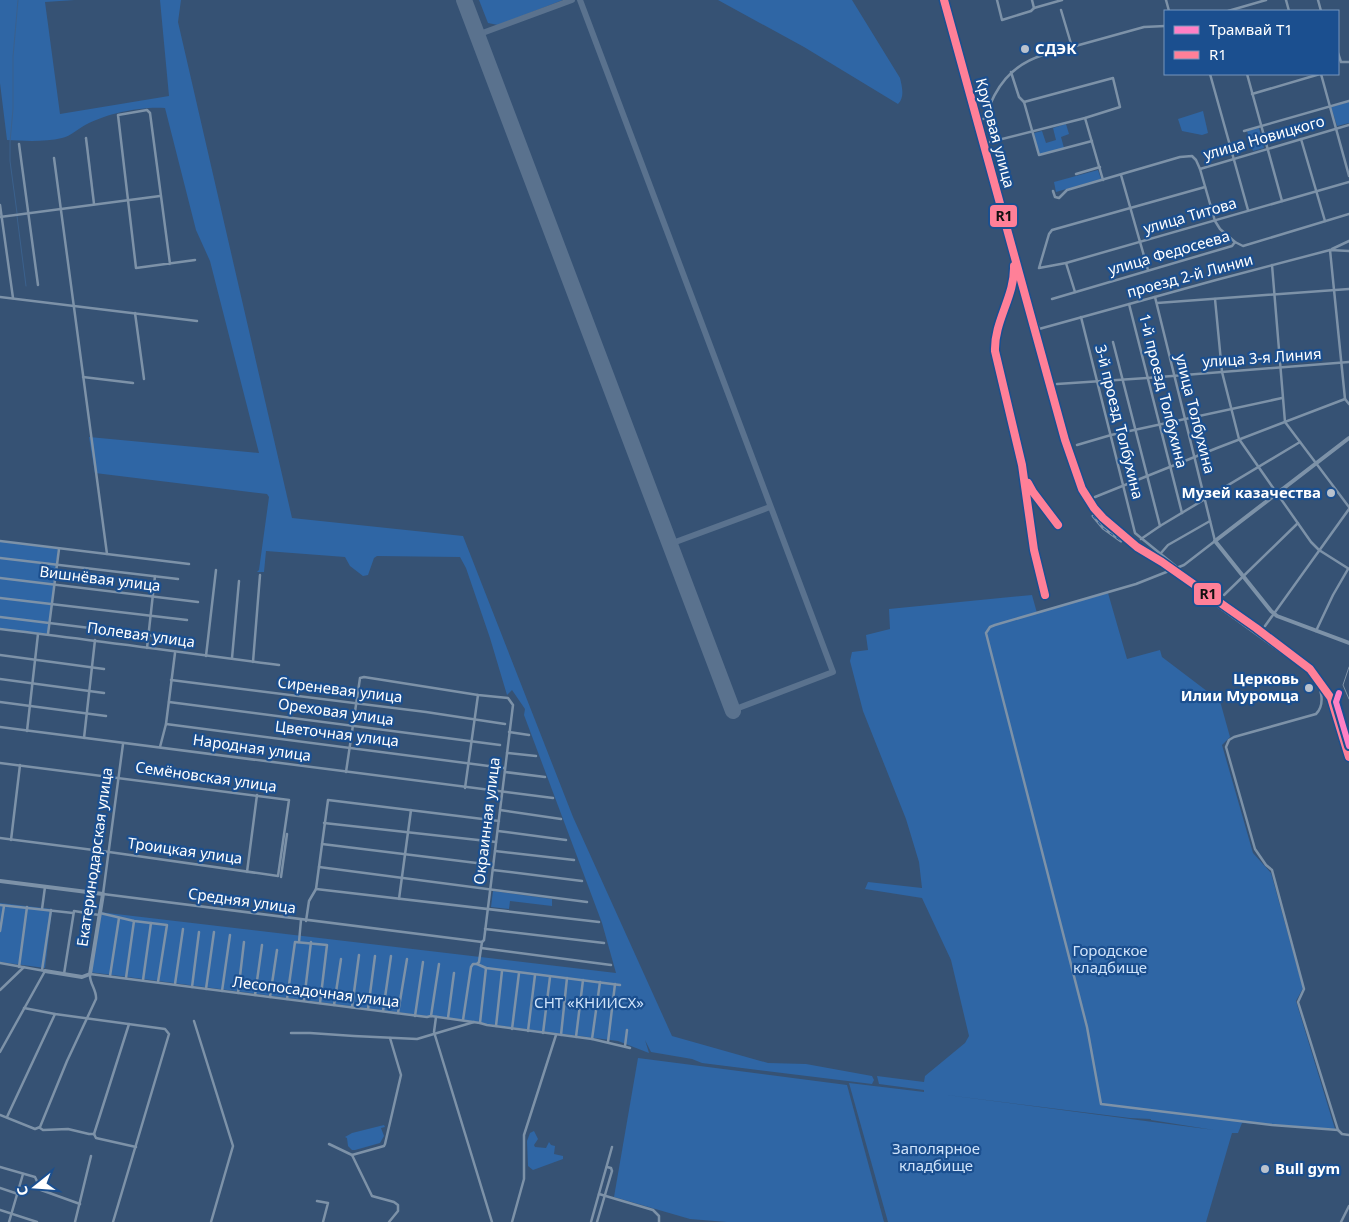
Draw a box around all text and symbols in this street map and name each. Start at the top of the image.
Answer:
legend [1164,10,1339,75]
text: Трамвай T1 [1209,19,1293,39]
place label: СДЭК [1035,38,1077,58]
marker: СДЭК [1019,43,1031,55]
text: R1 [1209,44,1227,64]
street label: Круговая улица [972,76,1020,190]
street label: улица Новицкого [1201,110,1327,164]
street label: улица Титова [1141,192,1239,238]
line badge: R1 [989,204,1018,228]
text: R1 [995,206,1013,225]
street label: улица Федосеева [1106,225,1232,279]
street label: проезд 2-й Линии [1124,249,1255,302]
street label: 1-й проезд Толбухина [1135,311,1193,470]
street label: 3-й проезд Толбухина [1091,342,1149,501]
street label: улица 3-я Линия [1202,343,1322,371]
street label: улица Толбухина [1171,352,1220,476]
place label: Музей казачества [1182,482,1321,502]
marker: Музей казачества [1325,487,1337,499]
street label: Вишнёвая улица [38,561,162,595]
line badge: R1 [1193,582,1222,606]
text: R1 [1199,584,1217,603]
street label: Полевая улица [86,617,196,651]
place label: Церковь Илии Муромца [1181,668,1299,705]
street label: Сиреневая улица [277,671,404,707]
marker: Церковь Илии Муромца [1303,682,1315,694]
street label: Ореховая улица [277,693,395,729]
street label: Цветочная улица [274,715,400,751]
street label: Народная улица [192,729,313,765]
street label: Семёновская улица [134,756,278,796]
street label: Окраинная улица [468,756,504,886]
street label: Екатеринодарская улица [72,766,116,948]
street label: Троицкая улица [127,832,244,868]
street label: Средняя улица [187,883,297,917]
park label: Городское кладбище [1072,940,1148,977]
street label: Лесопосадочная улица [232,971,401,1011]
park label: СНТ «КНИИСХ» [534,992,644,1012]
park label: Заполярное кладбище [892,1138,980,1175]
place label: Bull gym [1275,1158,1340,1178]
north arrow [10,1162,60,1212]
marker: Bull gym [1259,1163,1271,1175]
text: С [12,1184,32,1198]

